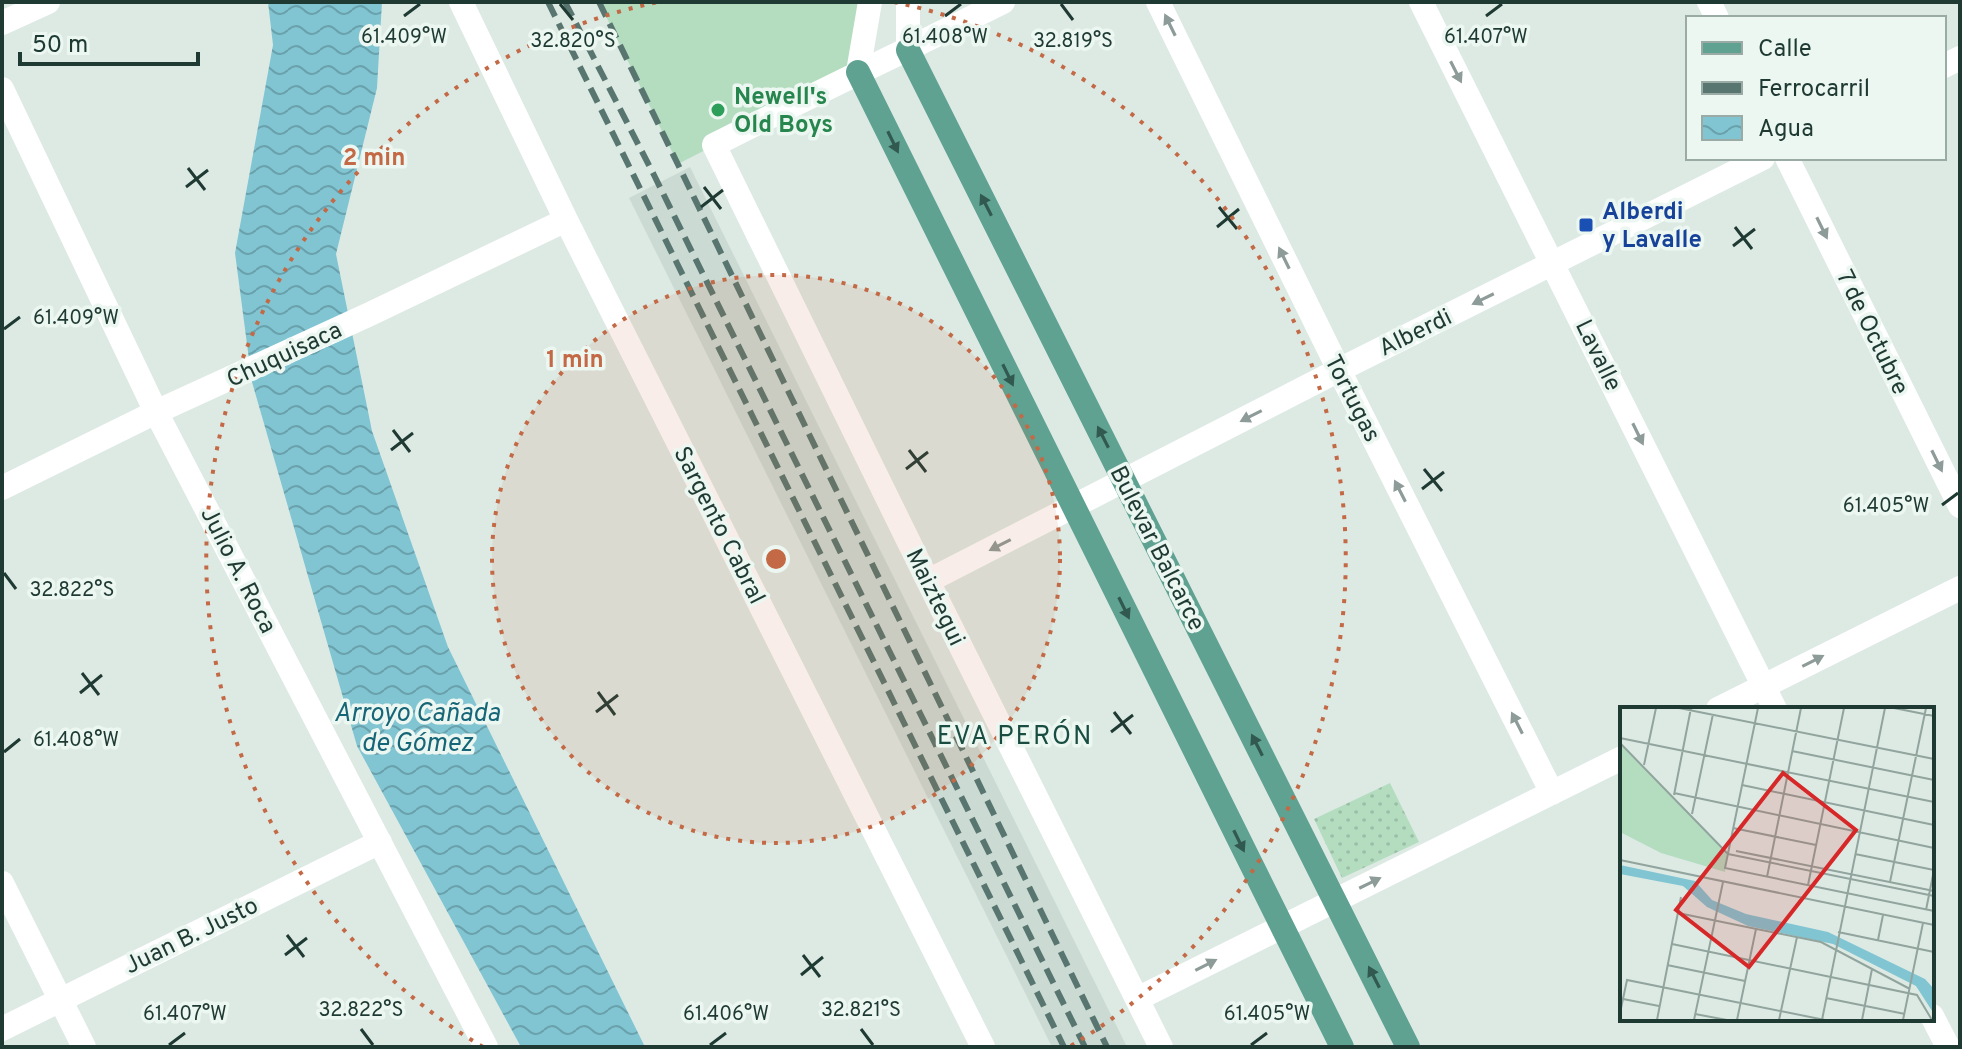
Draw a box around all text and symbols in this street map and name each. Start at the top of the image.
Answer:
one-way arrow [1163,14,1176,37]
scale bar [20,16,198,66]
legend [1686,16,1946,160]
text: 61.409°W [361,25,447,51]
text: 61.408°W [902,25,988,51]
text: 61.407°W [1444,25,1528,51]
text: 32.820°S [530,29,616,55]
text: 32.819°S [1033,29,1113,55]
text: 50 m [32,31,88,61]
text: Calle [1758,35,1812,65]
one-way arrow [1449,60,1463,83]
text: Ferrocarril [1758,75,1870,105]
place label: Newell's Old Boys [734,83,833,141]
marker: Newell's Old Boys [709,101,727,119]
text: Agua [1758,115,1814,145]
one-way arrow [886,131,899,154]
text: 2 min [343,144,405,174]
one-way arrow [979,194,993,217]
place label: Alberdi y Lavalle [1602,198,1702,256]
marker: Alberdi y Lavalle [1577,216,1595,234]
one-way arrow [1815,216,1828,239]
one-way arrow [1277,247,1291,270]
street label: 7 de Octubre [1828,265,1914,400]
one-way arrow [1472,292,1495,305]
street label: Alberdi [1374,303,1457,364]
text: 61.409°W [33,306,119,332]
street label: Lavalle [1567,315,1627,397]
street label: Chuquisaca [222,316,347,396]
text: 1 min [546,346,604,376]
street label: Tortugas [1316,350,1386,448]
one-way arrow [1001,364,1015,387]
one-way arrow [1240,409,1263,422]
one-way arrow [1631,422,1645,446]
one-way arrow [1096,426,1109,449]
street label: Sargento Cabral [666,442,771,610]
one-way arrow [1931,449,1944,472]
street label: Bulevar Balcarce [1102,461,1211,636]
one-way arrow [1393,480,1407,503]
text: 61.405°W [1843,494,1929,520]
street label: Julio A. Roca [193,503,282,639]
one-way arrow [988,538,1011,551]
street label: Maiztegui [898,544,971,652]
centre of rings [762,545,790,573]
text: 32.822°S [30,578,114,604]
one-way arrow [1117,596,1131,620]
one-way arrow [1802,655,1825,668]
water label: Arroyo Cañada de Gómez [334,698,501,761]
inset map [1620,707,1934,1021]
one-way arrow [1510,712,1524,735]
district label: EVA PERÓN [937,719,1093,754]
text: 61.408°W [33,728,119,754]
one-way arrow [1250,733,1264,756]
one-way arrow [1233,829,1246,852]
one-way arrow [1358,877,1381,890]
street label: Juan B. Justo [120,891,264,982]
one-way arrow [1195,958,1218,972]
one-way arrow [1367,966,1380,989]
text: 32.822°S [319,998,403,1024]
text: 32.821°S [821,998,901,1024]
text: 61.407°W [143,1002,227,1028]
text: 61.406°W [683,1002,769,1028]
text: 61.405°W [1224,1002,1310,1028]

